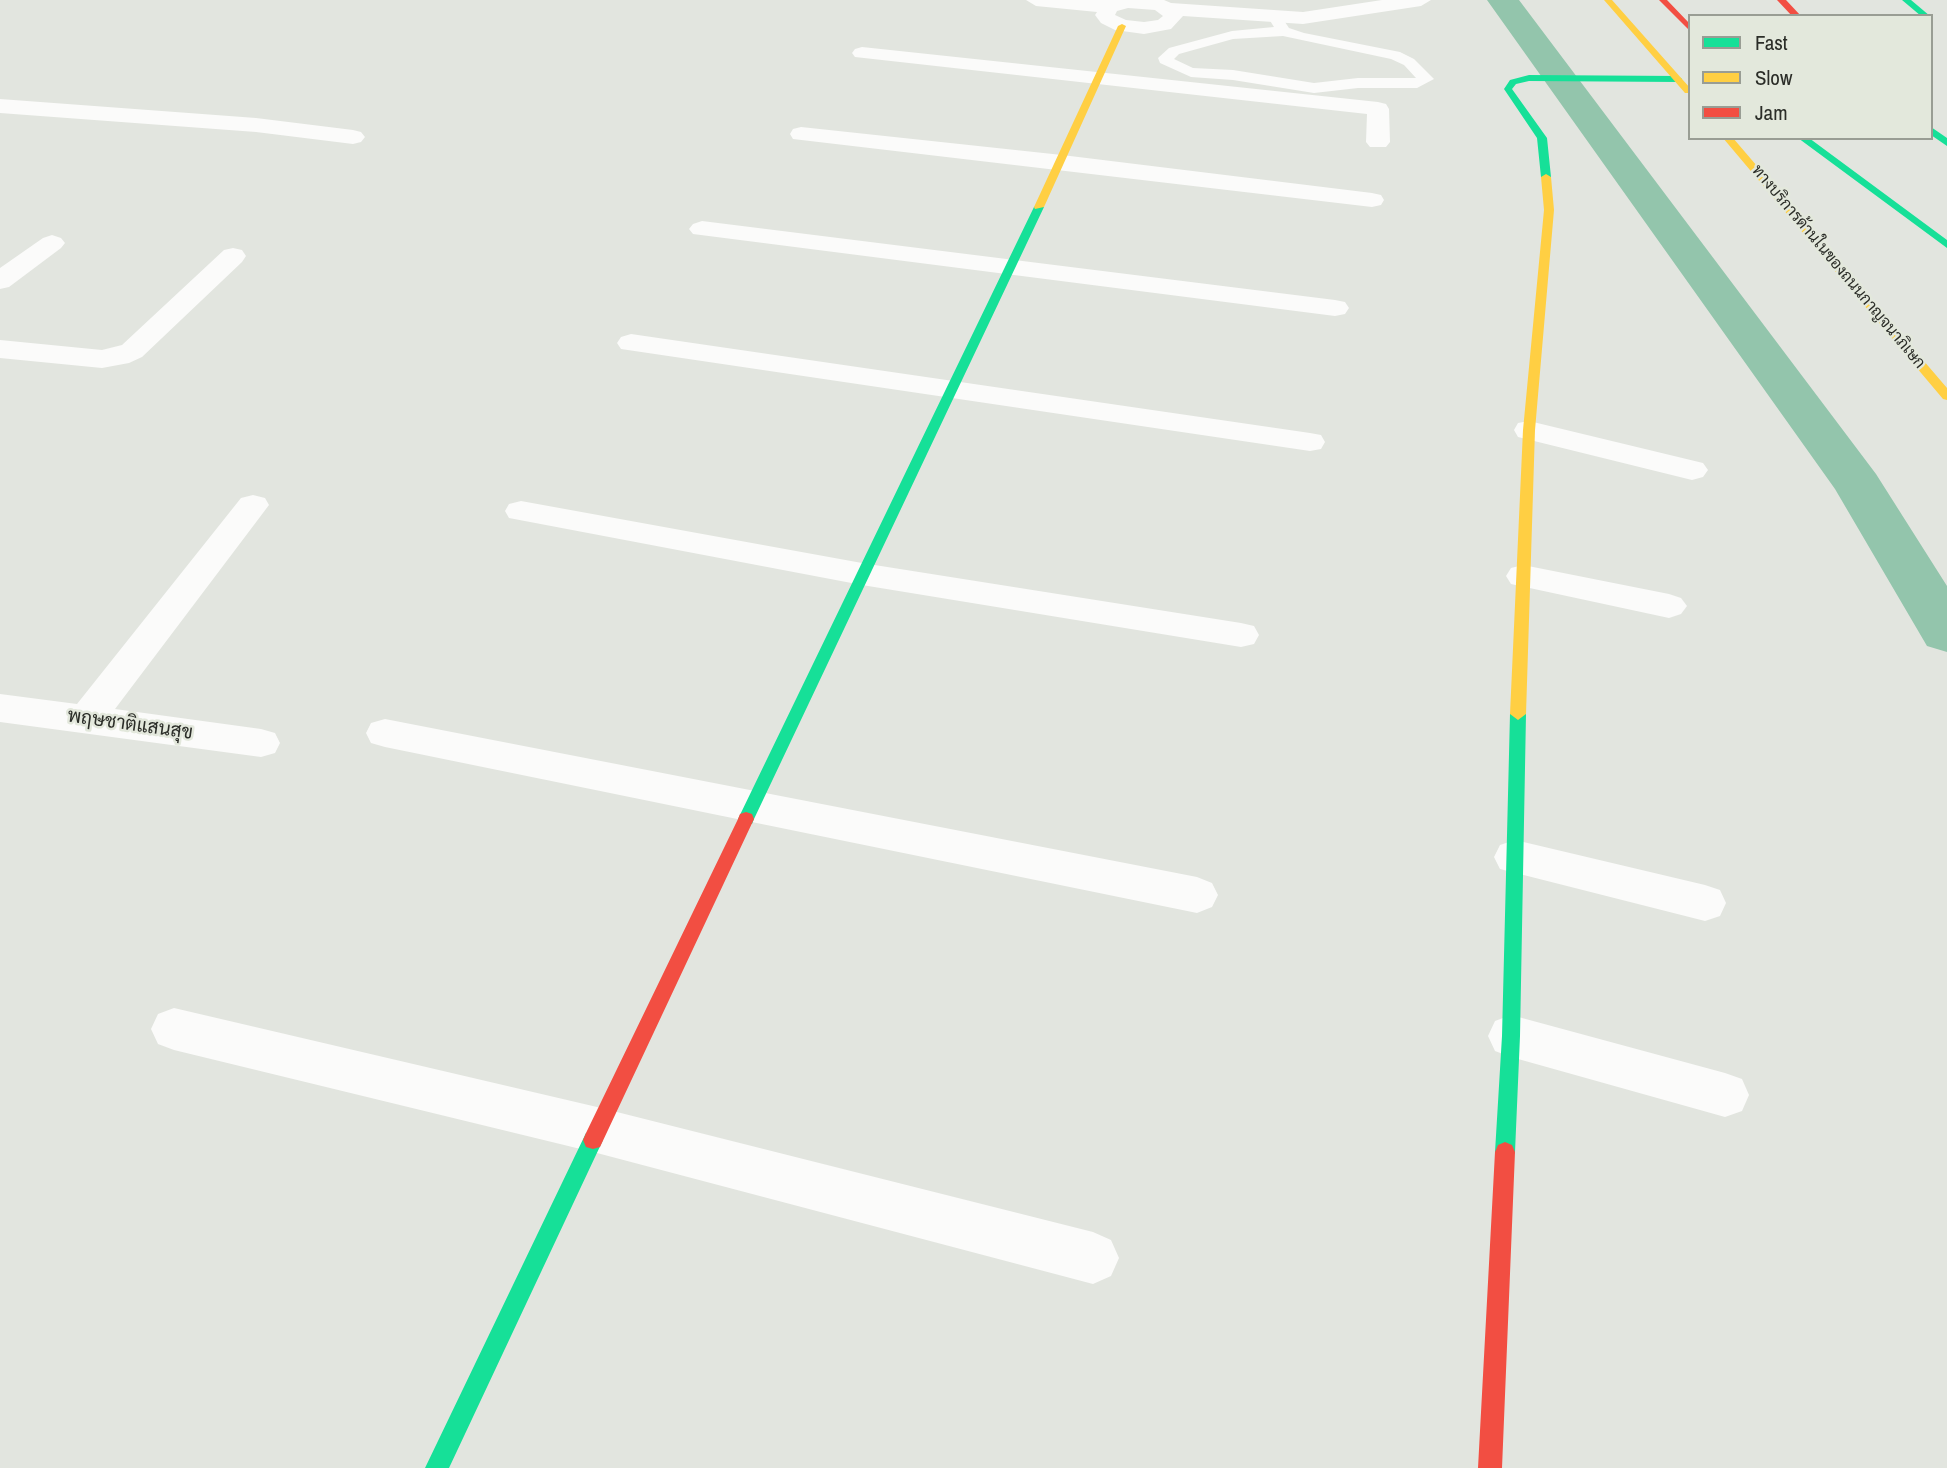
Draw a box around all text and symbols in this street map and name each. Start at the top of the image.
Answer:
legend [1688,14,1933,140]
text: Fast [1755,28,1788,57]
text: Slow [1755,63,1792,92]
text: Jam [1755,98,1788,127]
street label: ทางบริการด้านในของถนนกาญจนาภิเษก [1747,161,1929,373]
street label: พฤษชาติแสนสุข [66,705,194,745]

